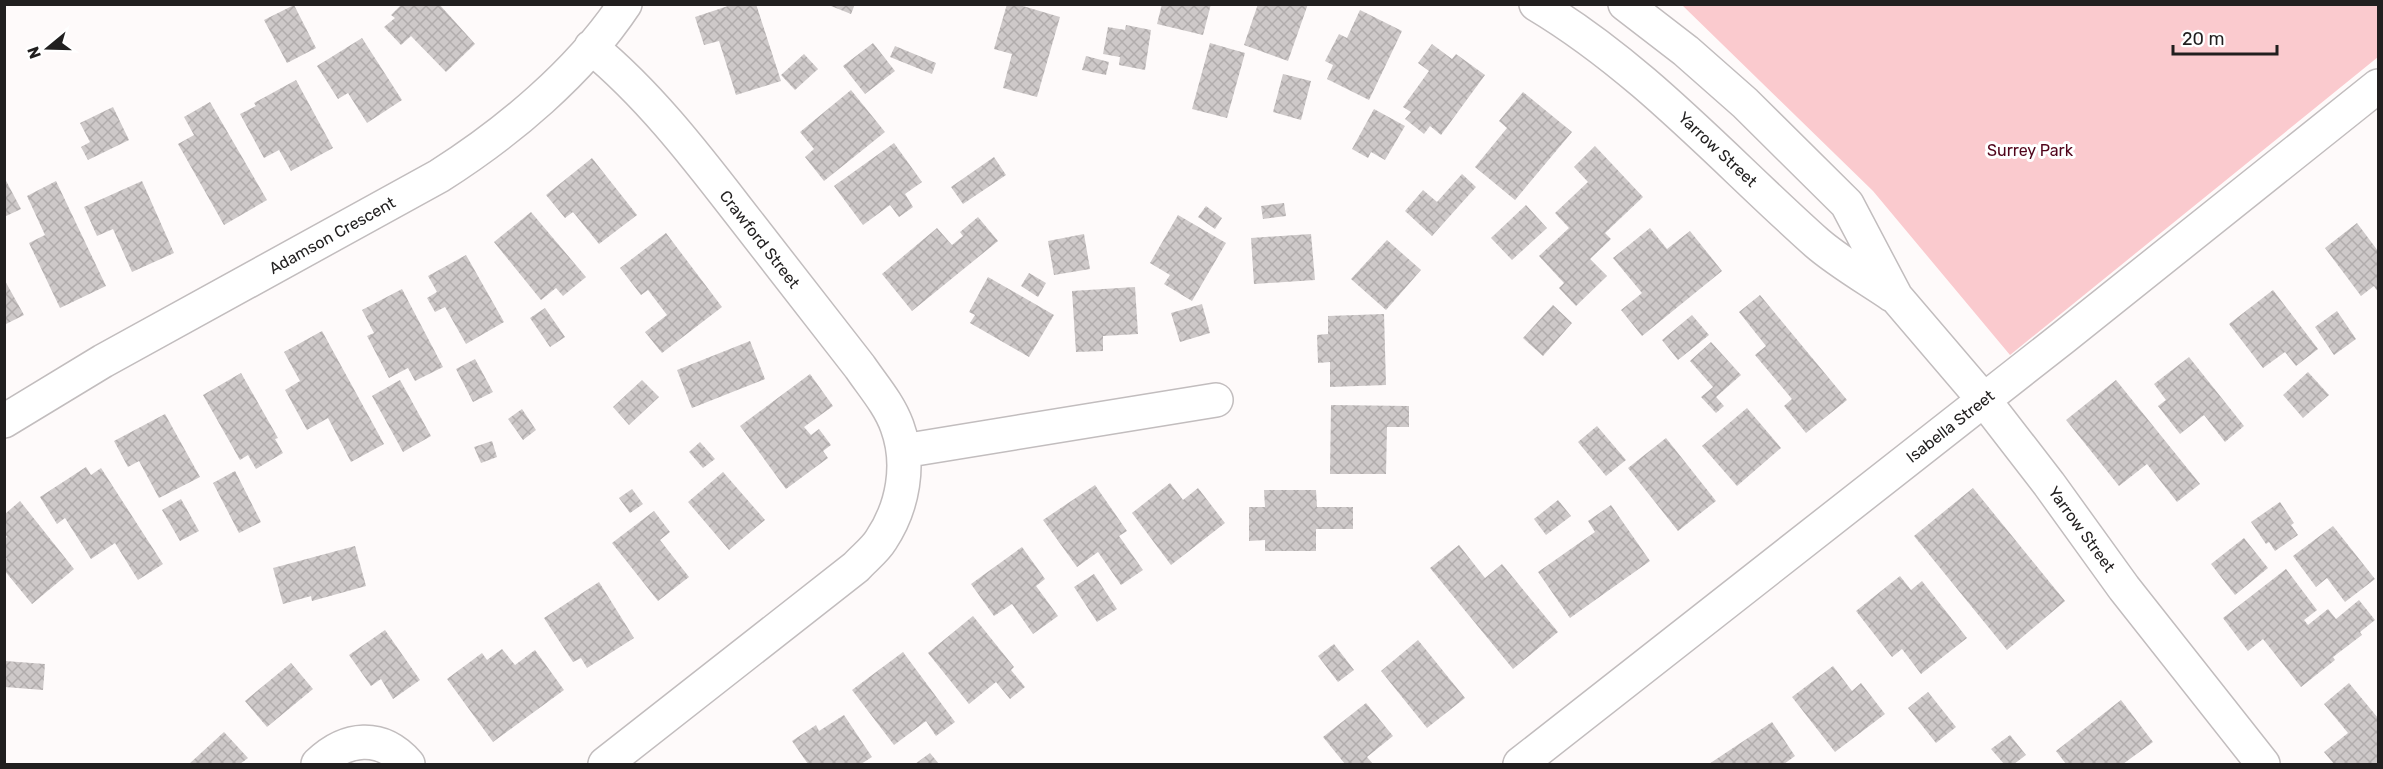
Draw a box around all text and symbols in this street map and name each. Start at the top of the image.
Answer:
north arrow [18,18,78,78]
scale bar [2173,18,2276,56]
text: 20 m [2182,28,2224,50]
text: N [23,44,45,61]
street label: Yarrow Street [1674,108,1761,191]
park label: Surrey Park [1987,141,2074,160]
street label: Crawford Street [715,187,804,292]
street label: Adamson Crescent [266,193,399,278]
street label: Isabella Street [1902,386,1998,467]
street label: Yarrow Street [2044,483,2119,576]

